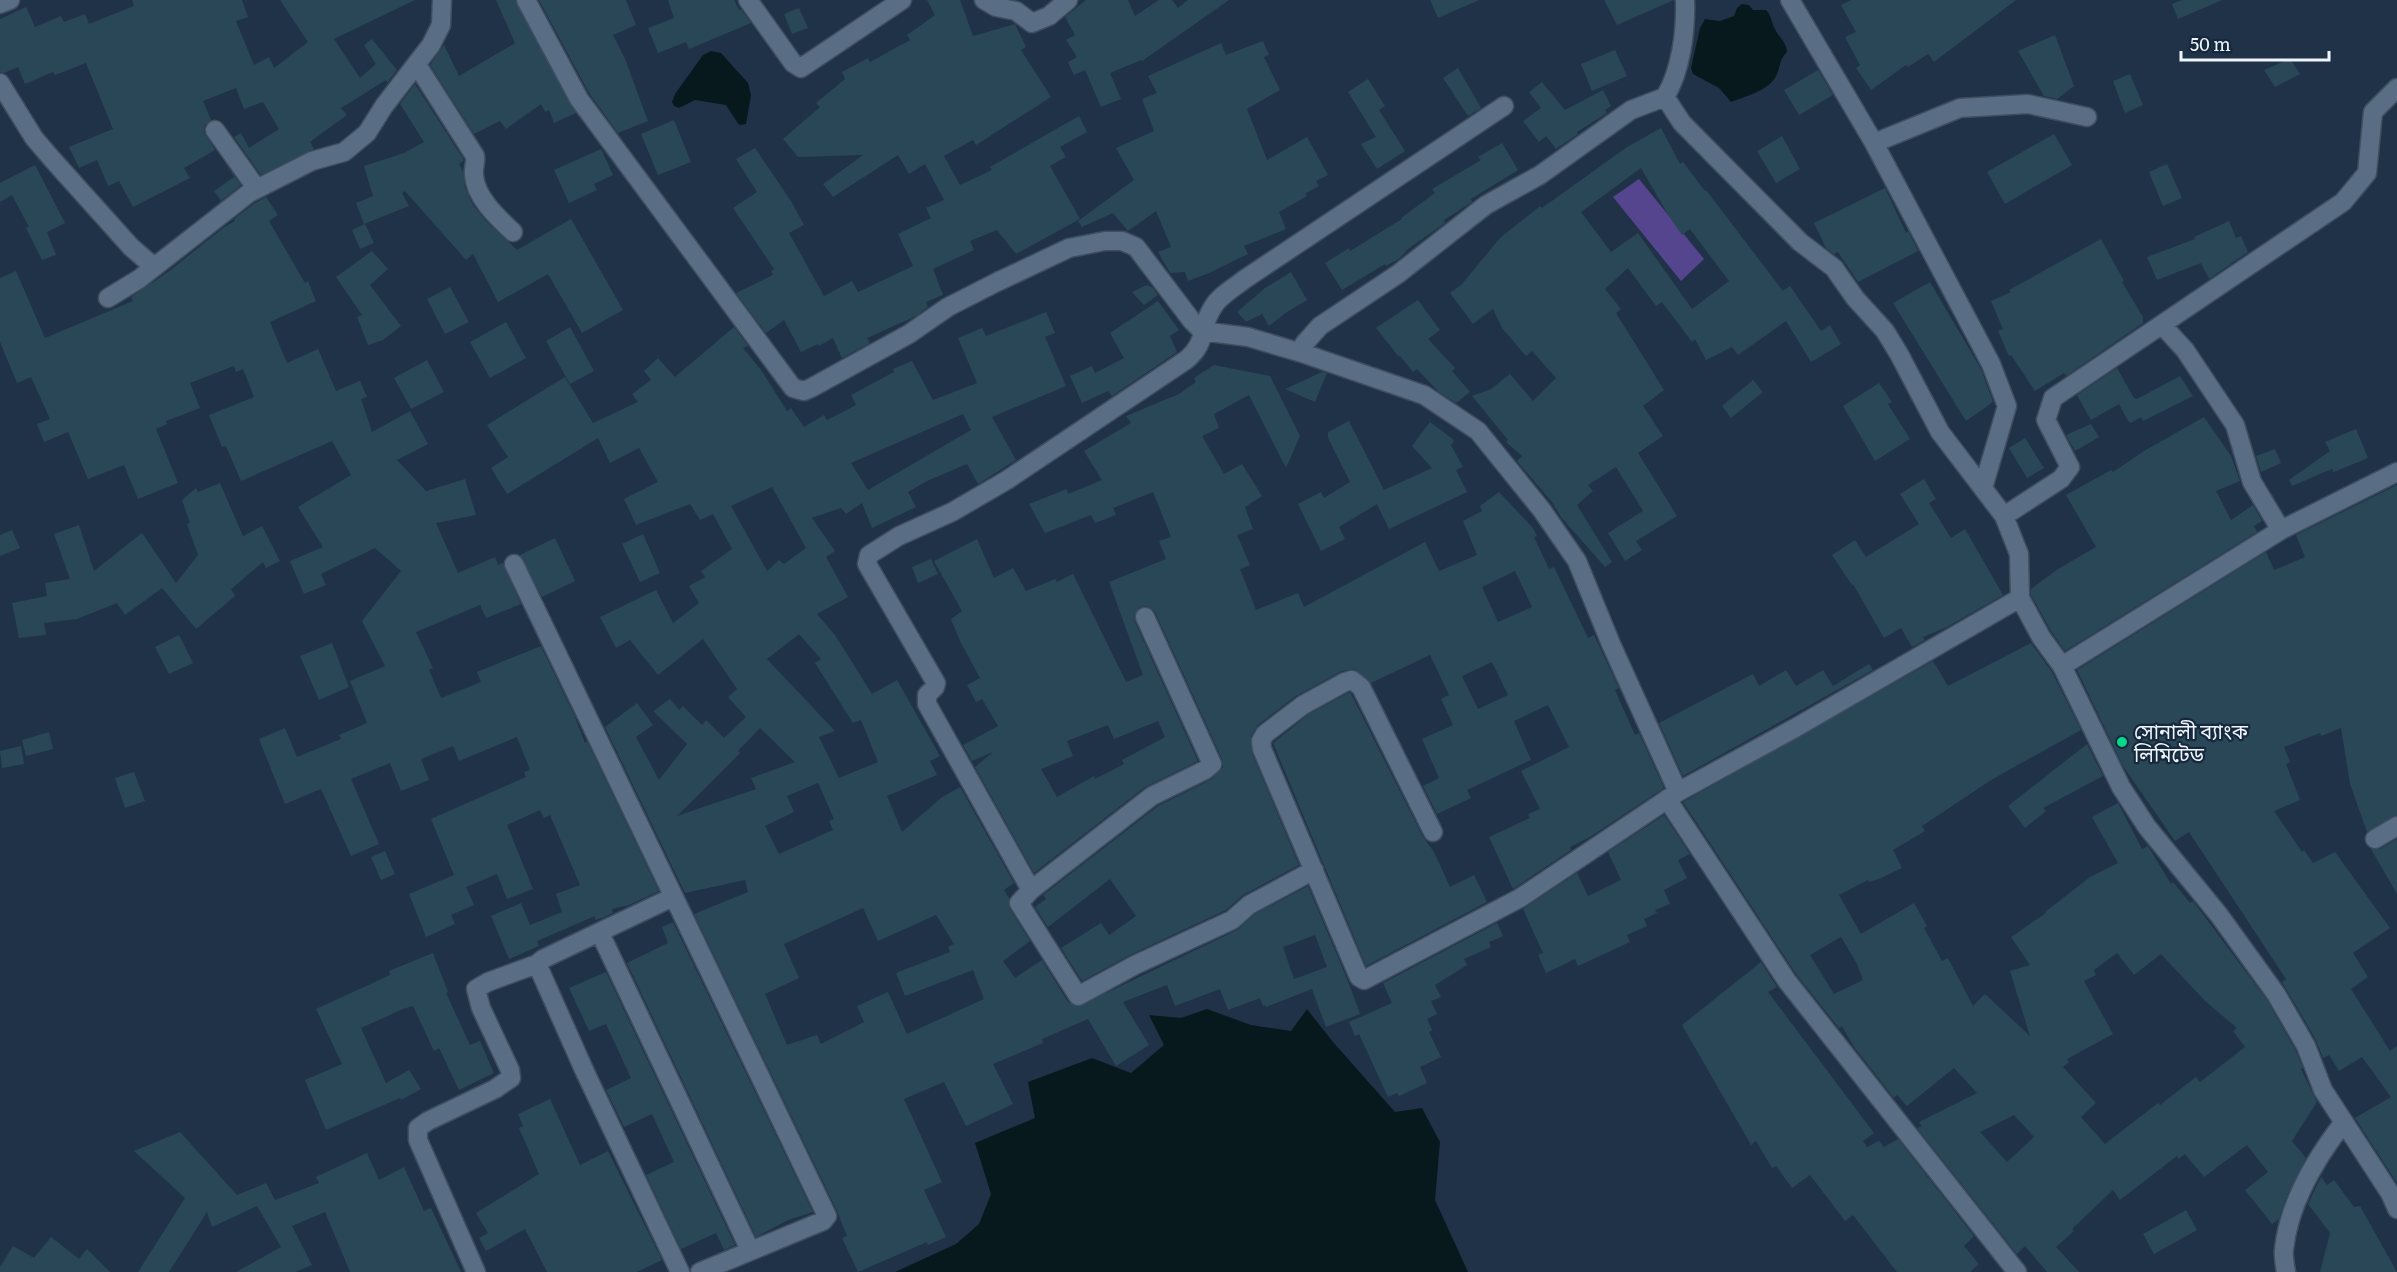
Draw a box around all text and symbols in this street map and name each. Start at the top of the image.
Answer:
scale bar [2181,24,2330,62]
text: 50 m [2190,30,2231,57]
place label: সোনালী ব্যাংক লিমিটেড [2133,715,2249,768]
marker: সোনালী ব্যাংক লিমিটেড [2115,735,2129,749]

